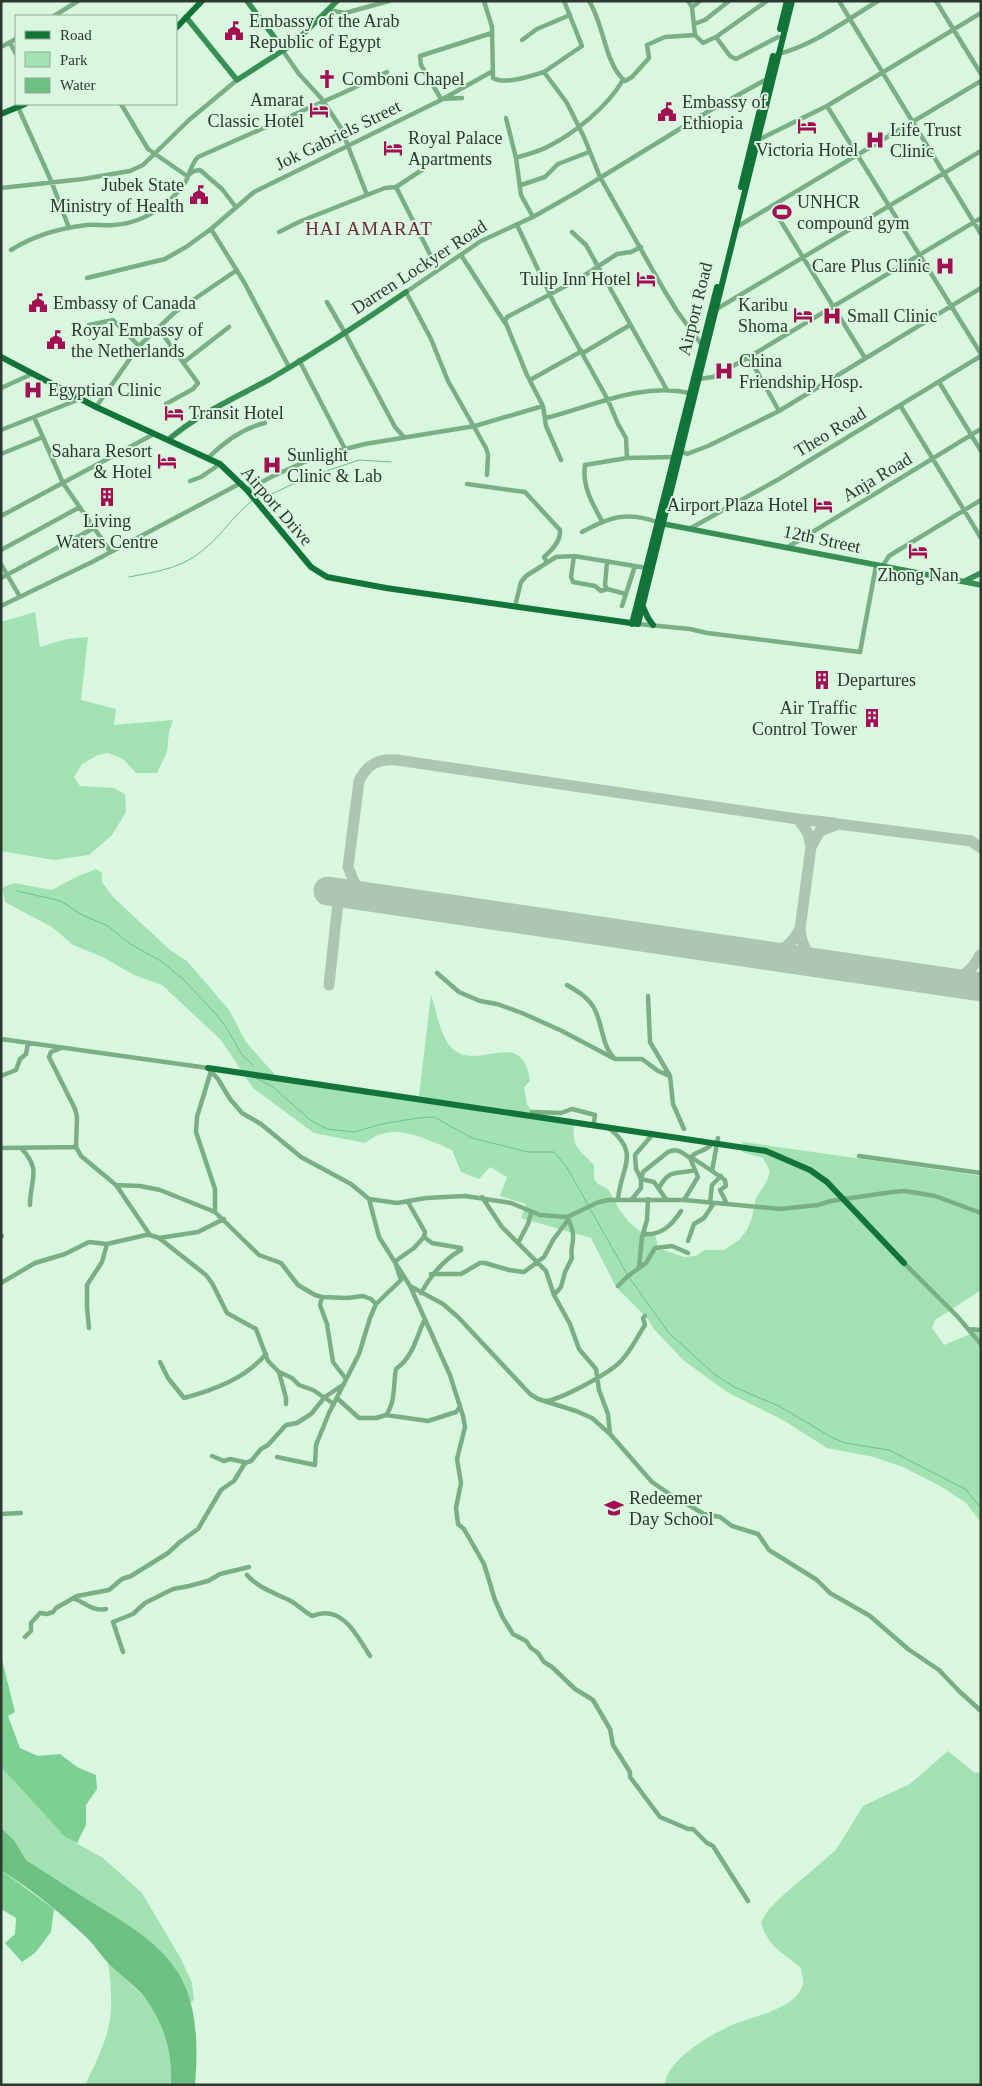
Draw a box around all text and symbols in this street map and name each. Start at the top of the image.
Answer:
place label: Embassy of the Arab Republic of Egypt [249,11,399,52]
legend [15,15,178,105]
public building icon: Embassy of the Arab Republic of Egypt [223,20,245,42]
text: Road [60,27,92,43]
text: Park [60,52,88,68]
church icon: Comboni Chapel [316,68,338,90]
place label: Comboni Chapel [342,69,465,89]
text: Water [60,77,95,93]
place label: Amarat Classic Hotel [208,90,304,131]
place label: Embassy of Ethiopia [682,92,767,133]
street label: Jok Gabriels Street [272,96,404,174]
hotel icon: Amarat Classic Hotel [308,99,330,121]
public building icon: Embassy of Ethiopia [656,101,678,123]
hotel icon: Victoria Hotel [796,115,818,137]
place label: Life Trust Clinic [890,120,962,161]
place label: Royal Palace Apartments [408,128,502,169]
hospital icon: Life Trust Clinic [864,129,886,151]
hotel icon: Royal Palace Apartments [382,137,404,159]
place label: Victoria Hotel [756,140,858,160]
place label: Jubek State Ministry of Health [50,175,184,216]
public building icon: Jubek State Ministry of Health [188,184,210,206]
place label: UNHCR compound gym [797,192,910,233]
sports icon: UNHCR compound gym [771,201,793,223]
street label: Darren Lockyer Road [348,216,490,318]
district label: HAI AMARAT [305,218,433,239]
hospital icon: Care Plus Clinic [934,255,956,277]
place label: Care Plus Clinic [812,256,930,276]
street label: Airport Road [674,260,716,358]
hotel icon: Tulip Inn Hotel [635,268,657,290]
place label: Tulip Inn Hotel [520,269,631,289]
public building icon: Embassy of Canada [27,292,49,314]
place label: Embassy of Canada [53,293,196,313]
place label: Karibu Shoma [738,295,788,336]
hotel icon: Karibu Shoma [792,304,814,326]
hospital icon: Small Clinic [821,305,843,327]
place label: Small Clinic [847,306,938,326]
place label: Royal Embassy of the Netherlands [71,320,203,361]
public building icon: Royal Embassy of the Netherlands [45,329,67,351]
place label: China Friendship Hosp. [739,351,863,392]
hospital icon: China Friendship Hosp. [713,360,735,382]
hospital icon: Egyptian Clinic [22,379,44,401]
place label: Egyptian Clinic [48,380,161,400]
hotel icon: Transit Hotel [163,402,185,424]
place label: Transit Hotel [189,403,284,423]
street label: Theo Road [791,403,869,461]
place label: Sahara Resort & Hotel [52,441,152,482]
place label: Sunlight Clinic & Lab [287,445,382,486]
street label: Anja Road [839,448,915,506]
hotel icon: Sahara Resort & Hotel [156,450,178,472]
hospital icon: Sunlight Clinic & Lab [261,454,283,476]
street label: Airport Drive [237,462,317,550]
building icon: Living Waters Centre [96,486,118,508]
hotel icon: Airport Plaza Hotel [812,494,834,516]
place label: Airport Plaza Hotel [667,495,808,515]
place label: Living Waters Centre [56,511,158,552]
street label: 12th Street [782,521,862,557]
hotel icon: Zhong Nan [907,540,929,562]
place label: Zhong Nan [877,565,959,585]
building icon: Departures [811,669,833,691]
place label: Departures [837,670,916,690]
place label: Air Traffic Control Tower [752,698,857,739]
building icon: Air Traffic Control Tower [861,707,883,729]
place label: Redeemer Day School [629,1488,714,1529]
school or university icon: Redeemer Day School [603,1497,625,1519]

